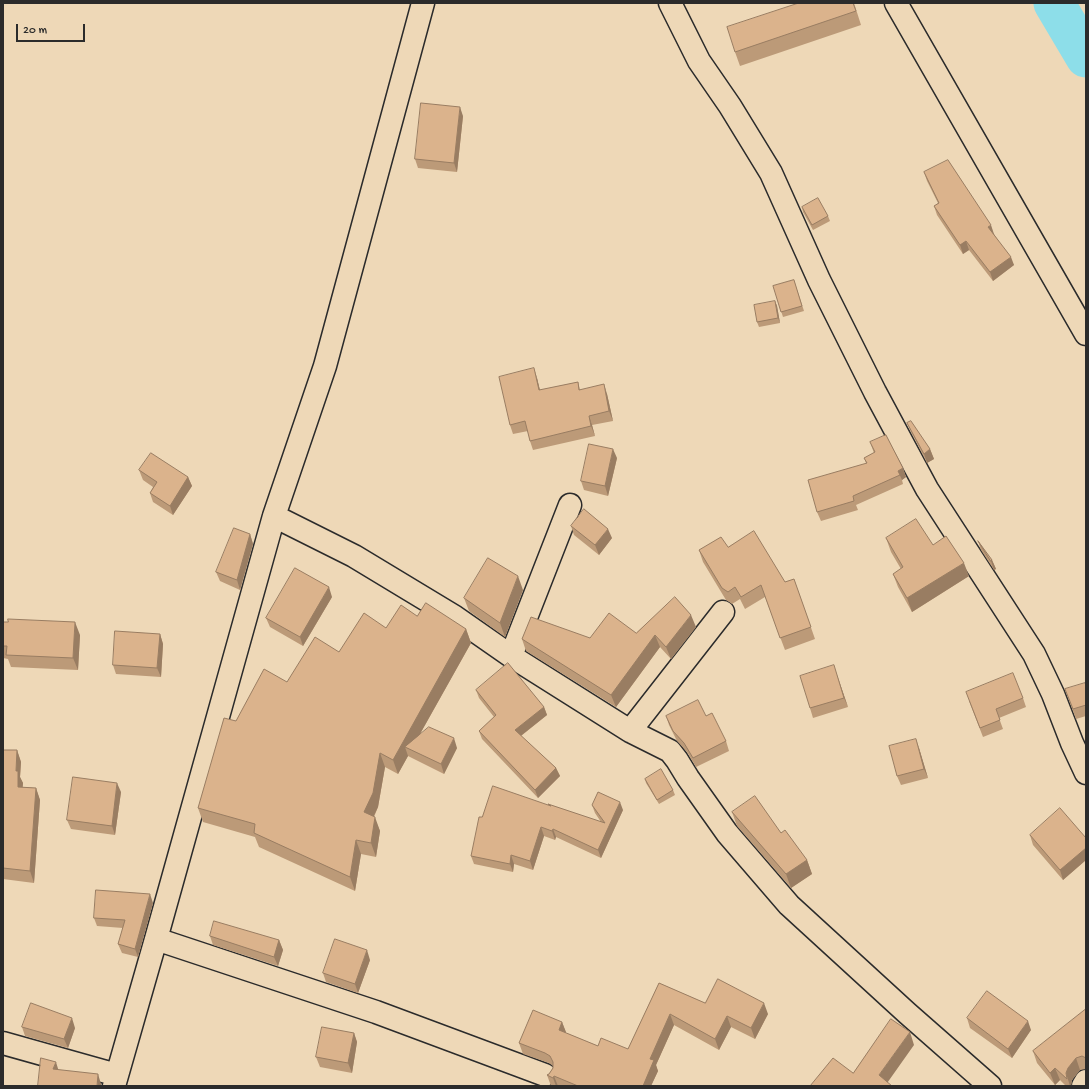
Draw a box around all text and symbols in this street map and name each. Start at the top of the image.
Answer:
scale bar [18,16,87,42]
text: 20 m [23,24,47,38]

